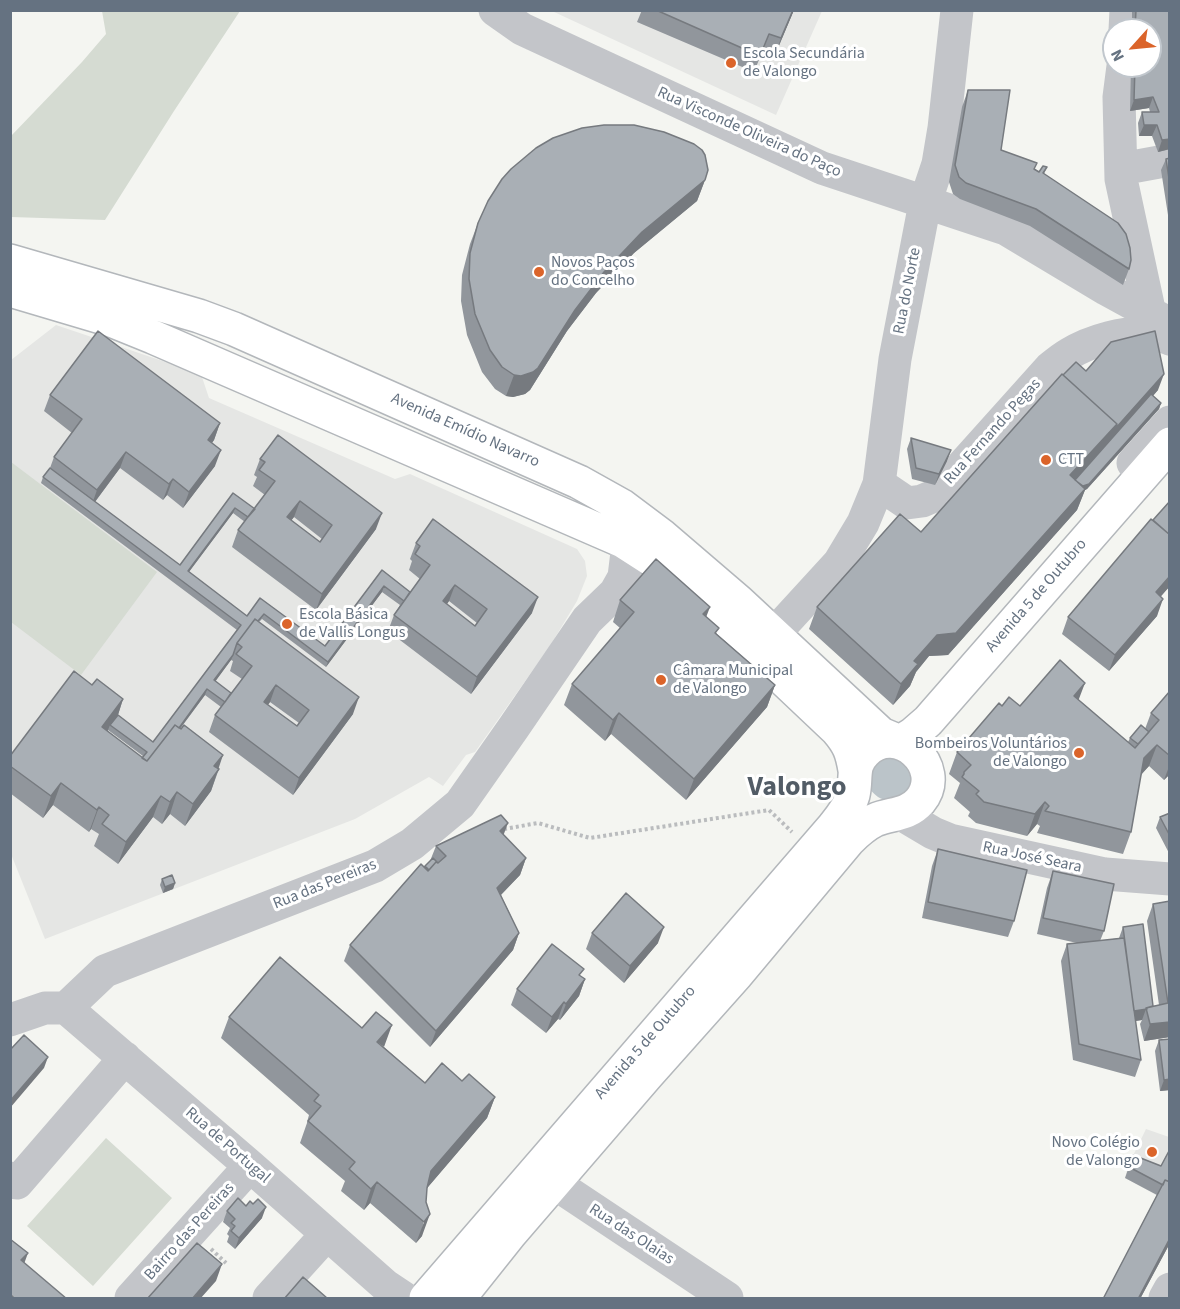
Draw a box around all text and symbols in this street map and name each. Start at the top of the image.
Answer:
north arrow [1102,18,1162,78]
place label: Escola Secundária de Valongo [743,44,865,82]
text: N [1106,46,1130,65]
marker: Escola Secundária de Valongo [724,56,738,70]
street label: Rua Visconde Oliveira do Paço [654,84,844,182]
street label: Rua do Norte [890,246,926,336]
place label: Novos Paços do Concelho [551,253,635,291]
marker: Novos Paços do Concelho [532,265,546,279]
street label: Rua Fernando Pegas [941,375,1045,489]
street label: Avenida Emídio Navarro [388,390,542,472]
place label: CTT [1058,450,1084,470]
marker: CTT [1039,453,1053,467]
street label: Avenida 5 de Outubro [982,535,1092,657]
place label: Escola Básica de Vallis Longus [299,605,405,643]
marker: Escola Básica de Vallis Longus [280,617,294,631]
place label: Câmara Municipal de Valongo [673,661,793,699]
marker: Câmara Municipal de Valongo [654,673,668,687]
place label: Bombeiros Voluntários de Valongo [915,734,1067,772]
marker: Bombeiros Voluntários de Valongo [1072,746,1086,760]
district label: Valongo [748,772,846,806]
street label: Rua José Seara [981,838,1083,878]
street label: Rua das Pereiras [271,856,379,914]
street label: Avenida 5 de Outubro [591,982,701,1104]
street label: Rua de Portugal [181,1104,273,1188]
place label: Novo Colégio de Valongo [1051,1133,1140,1171]
marker: Novo Colégio de Valongo [1145,1145,1159,1159]
street label: Bairro das Pereiras [141,1179,239,1285]
street label: Rua das Olaias [585,1200,677,1270]

